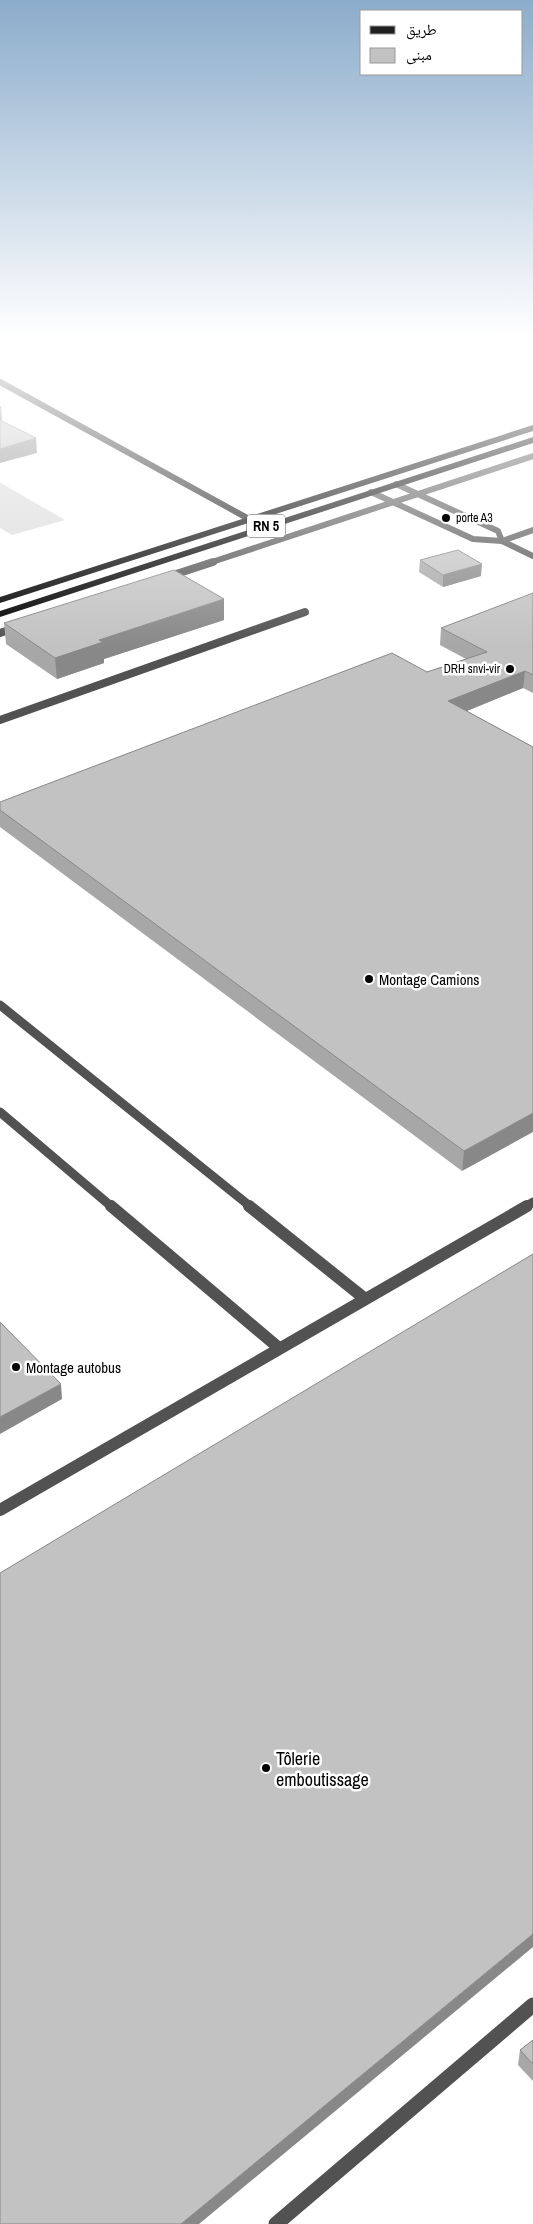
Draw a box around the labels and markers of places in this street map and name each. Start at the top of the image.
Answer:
place label: porte A3 [456,510,493,526]
marker: porte A3 [440,512,452,524]
place label: DRH snvi-vir [444,661,501,677]
marker: DRH snvi-vir [504,663,516,675]
place label: Montage Camions [379,969,480,990]
marker: Montage Camions [363,973,375,985]
place label: Montage autobus [26,1357,121,1378]
marker: Montage autobus [10,1361,22,1373]
place label: Tôlerie emboutissage [276,1746,369,1792]
marker: Tôlerie emboutissage [260,1762,272,1774]

